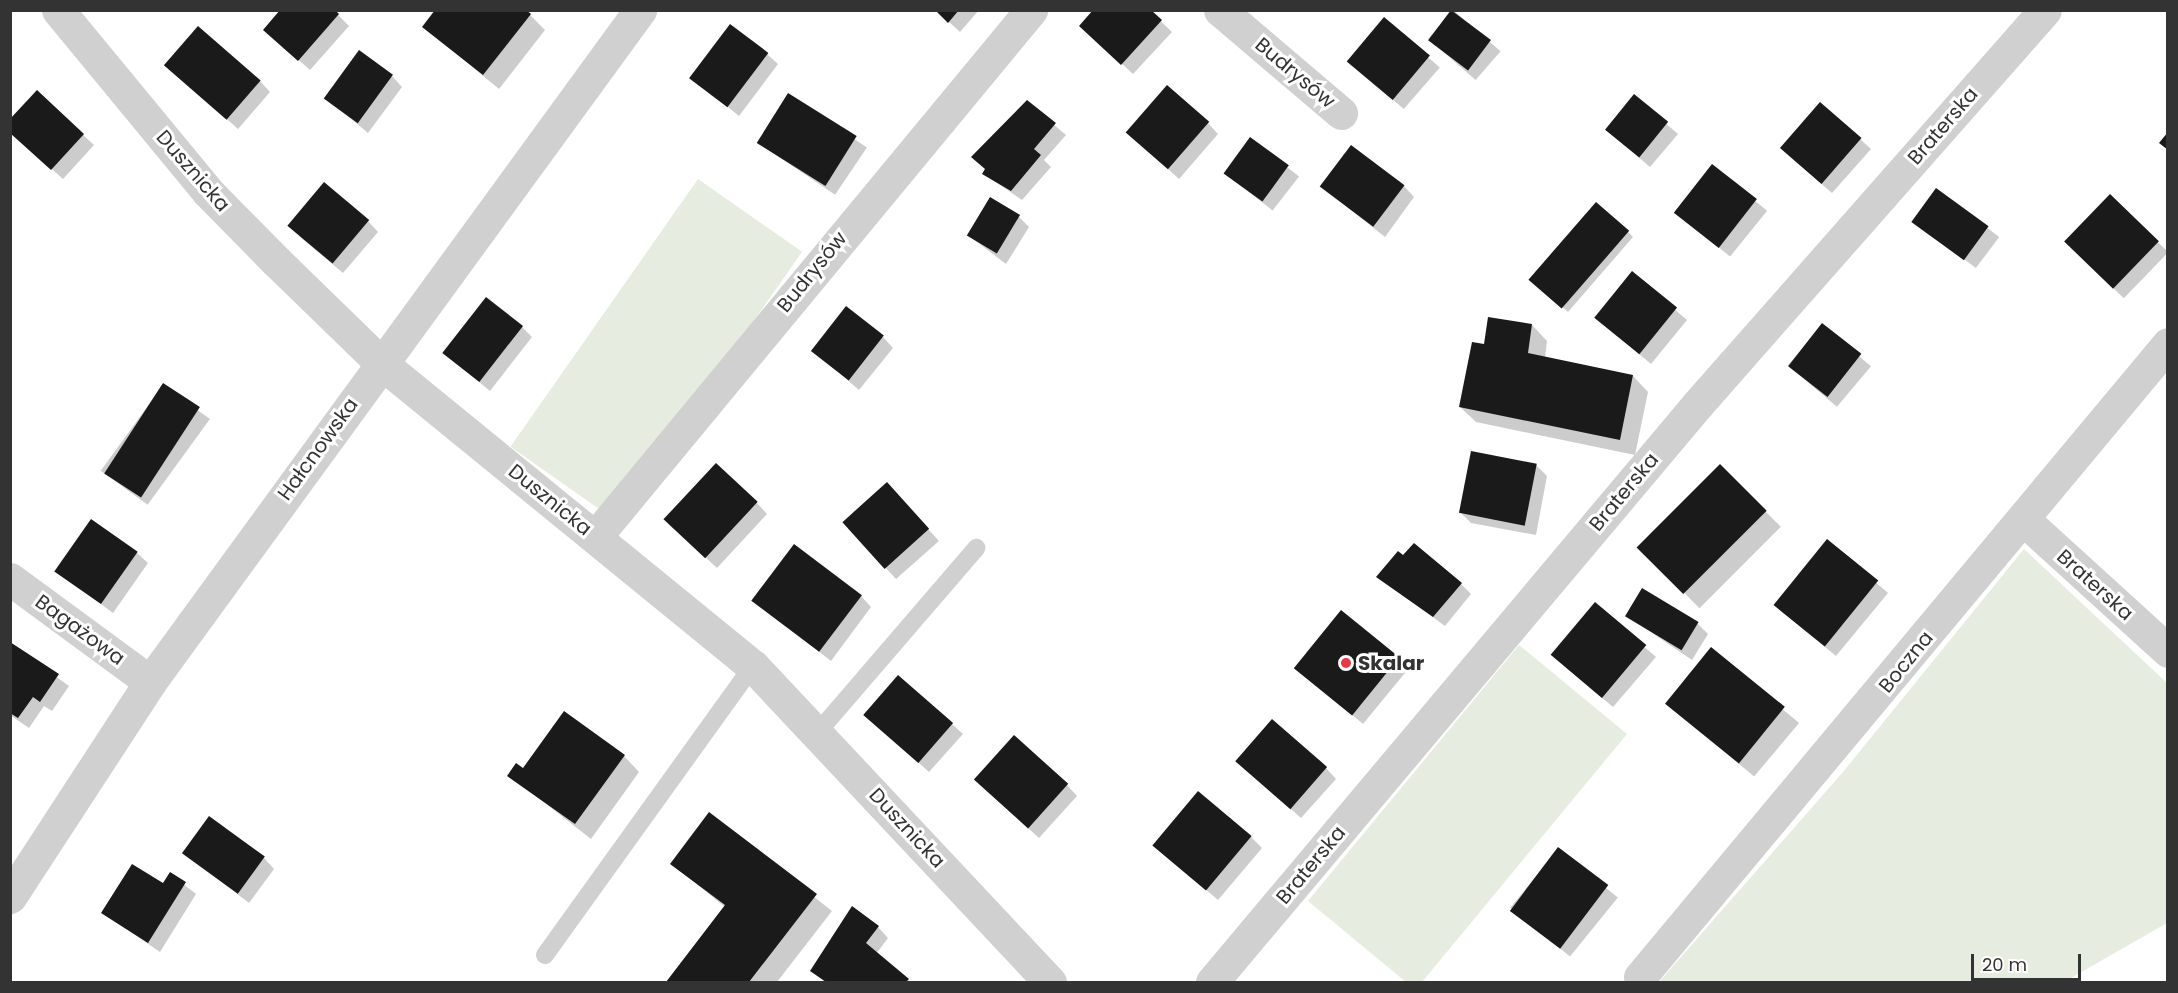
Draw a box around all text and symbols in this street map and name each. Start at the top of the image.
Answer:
street label: Budrysów [1250,33,1340,113]
street label: Braterska [1903,82,1983,170]
street label: Dusznicka [151,125,235,217]
street label: Budrysów [772,227,852,317]
street label: Hałcnowska [273,393,363,505]
street label: Braterska [1584,448,1664,536]
street label: Dusznicka [504,459,596,541]
street label: Braterska [2052,544,2138,626]
street label: Bagażowa [31,590,129,670]
street label: Boczna [1874,626,1938,698]
place label: Skalar [1358,651,1424,675]
marker: Skalar [1339,656,1353,670]
street label: Dusznicka [864,783,950,873]
street label: Braterska [1271,821,1351,909]
scale bar [1974,942,2084,980]
text: 20 m [1982,952,2027,977]

